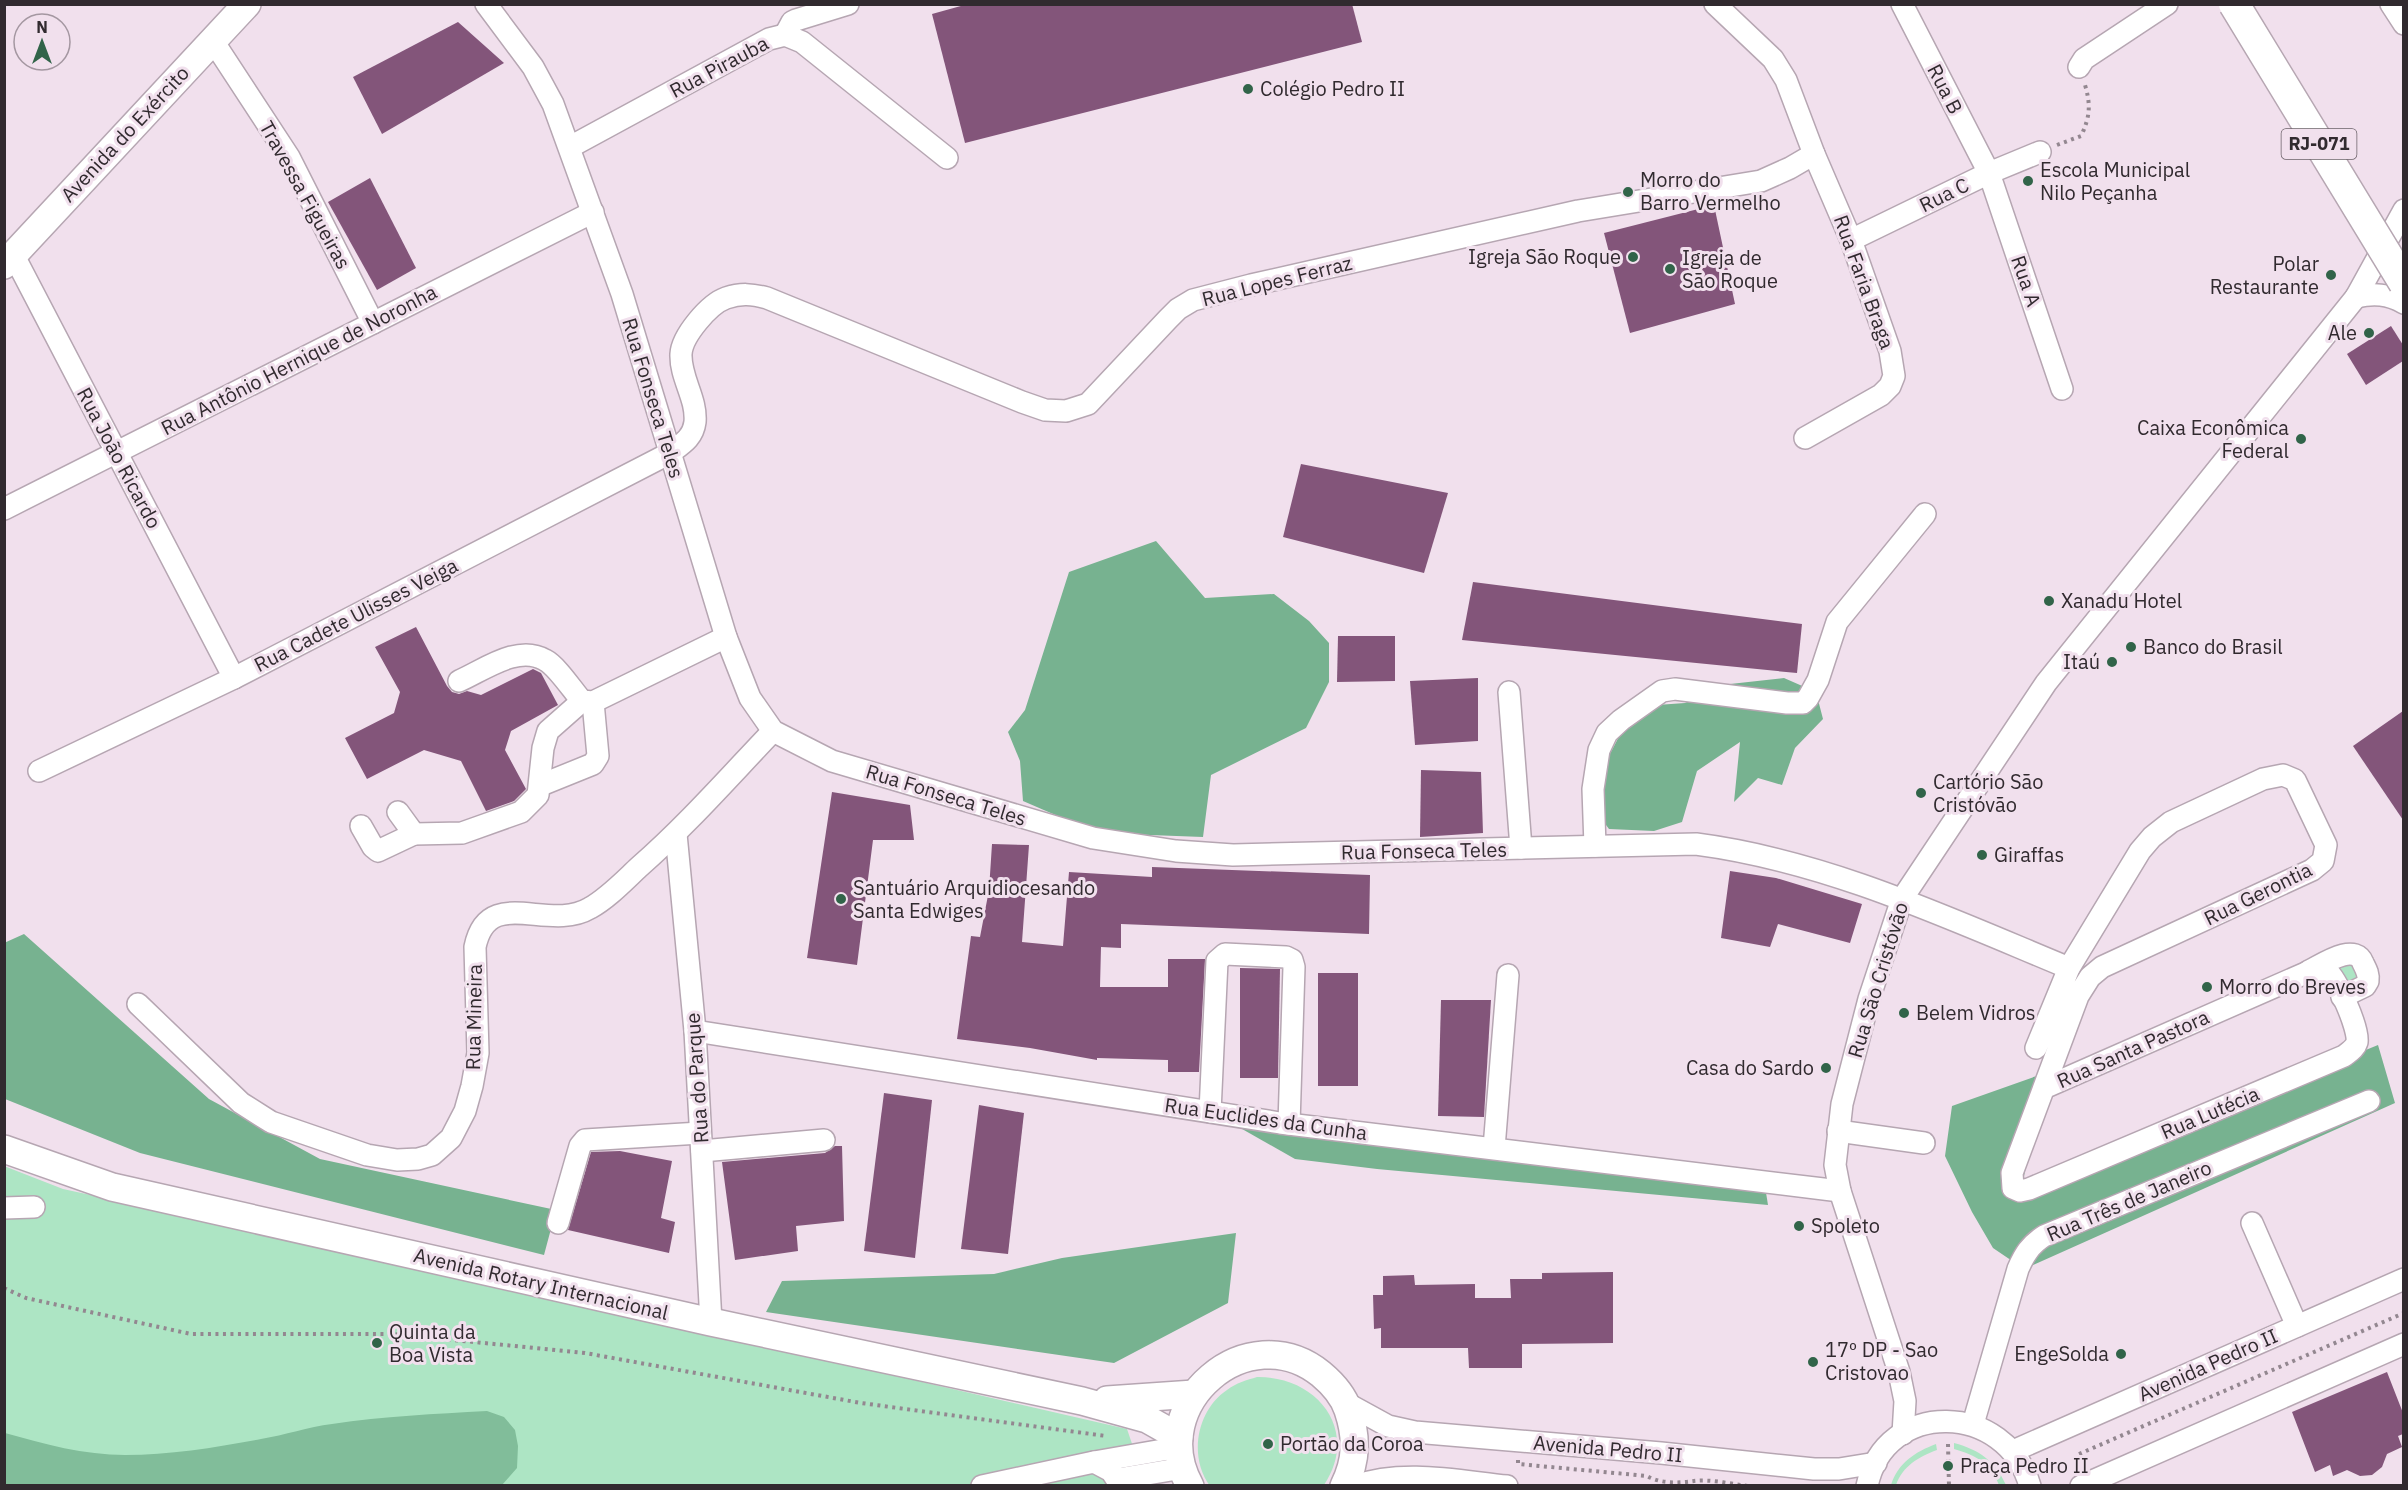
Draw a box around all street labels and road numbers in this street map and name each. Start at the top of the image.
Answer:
street label: Rua Pirauba [665,29,773,104]
street label: Rua B [1921,59,1969,118]
street label: Avenida do Exército [54,60,195,208]
street label: Travessa Figueiras [254,116,357,274]
road number: RJ-071 [2282,129,2356,159]
street label: Rua C [1915,171,1973,218]
street label: Rua Faria Braga [1828,211,1901,353]
street label: Rua Lopes Ferraz [1199,249,1355,312]
street label: Rua A [2005,252,2048,310]
street label: Rua Antônio Hernique de Noronha [156,278,442,441]
street label: Rua Fonseca Teles [616,314,691,481]
street label: Rua João Ricardo [71,383,168,533]
street label: Rua Cadete Ulisses Veiga [249,551,463,678]
street label: Rua Fonseca Teles [863,757,1030,832]
street label: Rua Fonseca Teles [1341,836,1507,865]
street label: Rua Gerontia [2199,856,2317,931]
street label: Rua São Cristóvão [1841,899,1914,1061]
street label: Rua Mineira [459,963,488,1070]
street label: Rua Santa Pastora [2052,1003,2213,1094]
street label: Rua do Parque [678,1012,715,1144]
street label: Rua Lutécia [2156,1080,2263,1145]
street label: Rua Euclides da Cunha [1163,1091,1369,1146]
street label: Rua Três de Janeiro [2042,1154,2215,1247]
street label: Avenida Rotary Internacional [411,1241,671,1326]
street label: Avenida Pedro II [2134,1322,2282,1407]
street label: Avenida Pedro II [1532,1429,1684,1468]

